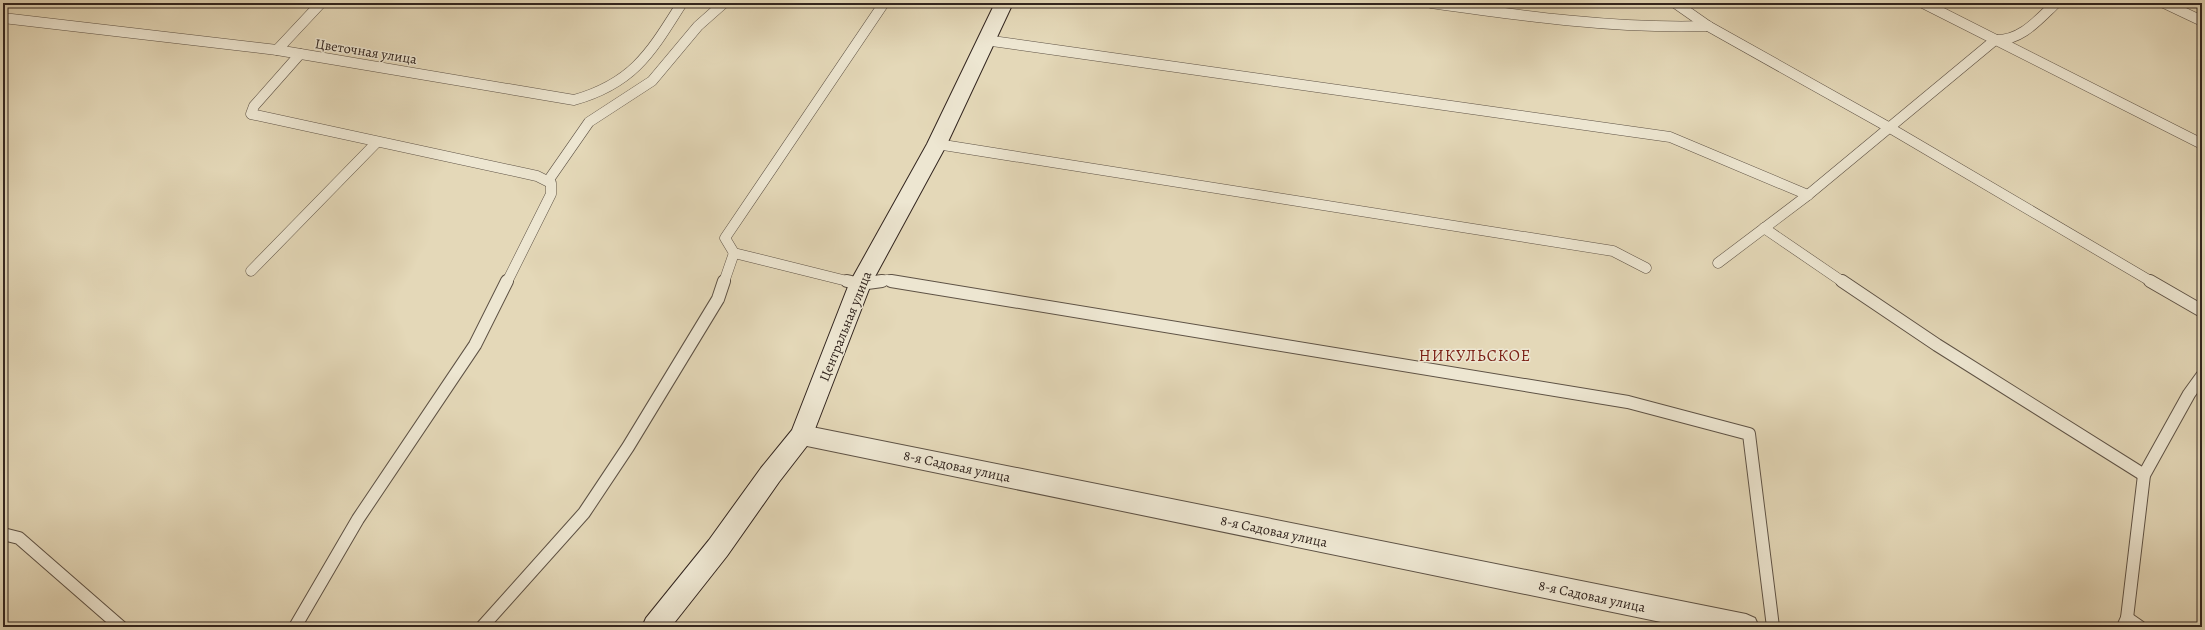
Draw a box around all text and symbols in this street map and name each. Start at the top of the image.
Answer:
street label: Цветочная улица [314,34,419,69]
street label: Центральная улица [815,268,876,384]
district label: НИКУЛЬСКОЕ [1419,345,1531,367]
street label: 8-я Садовая улица [902,446,1013,487]
street label: 8-я Садовая улица [1219,511,1330,552]
street label: 8-я Садовая улица [1537,576,1648,617]

